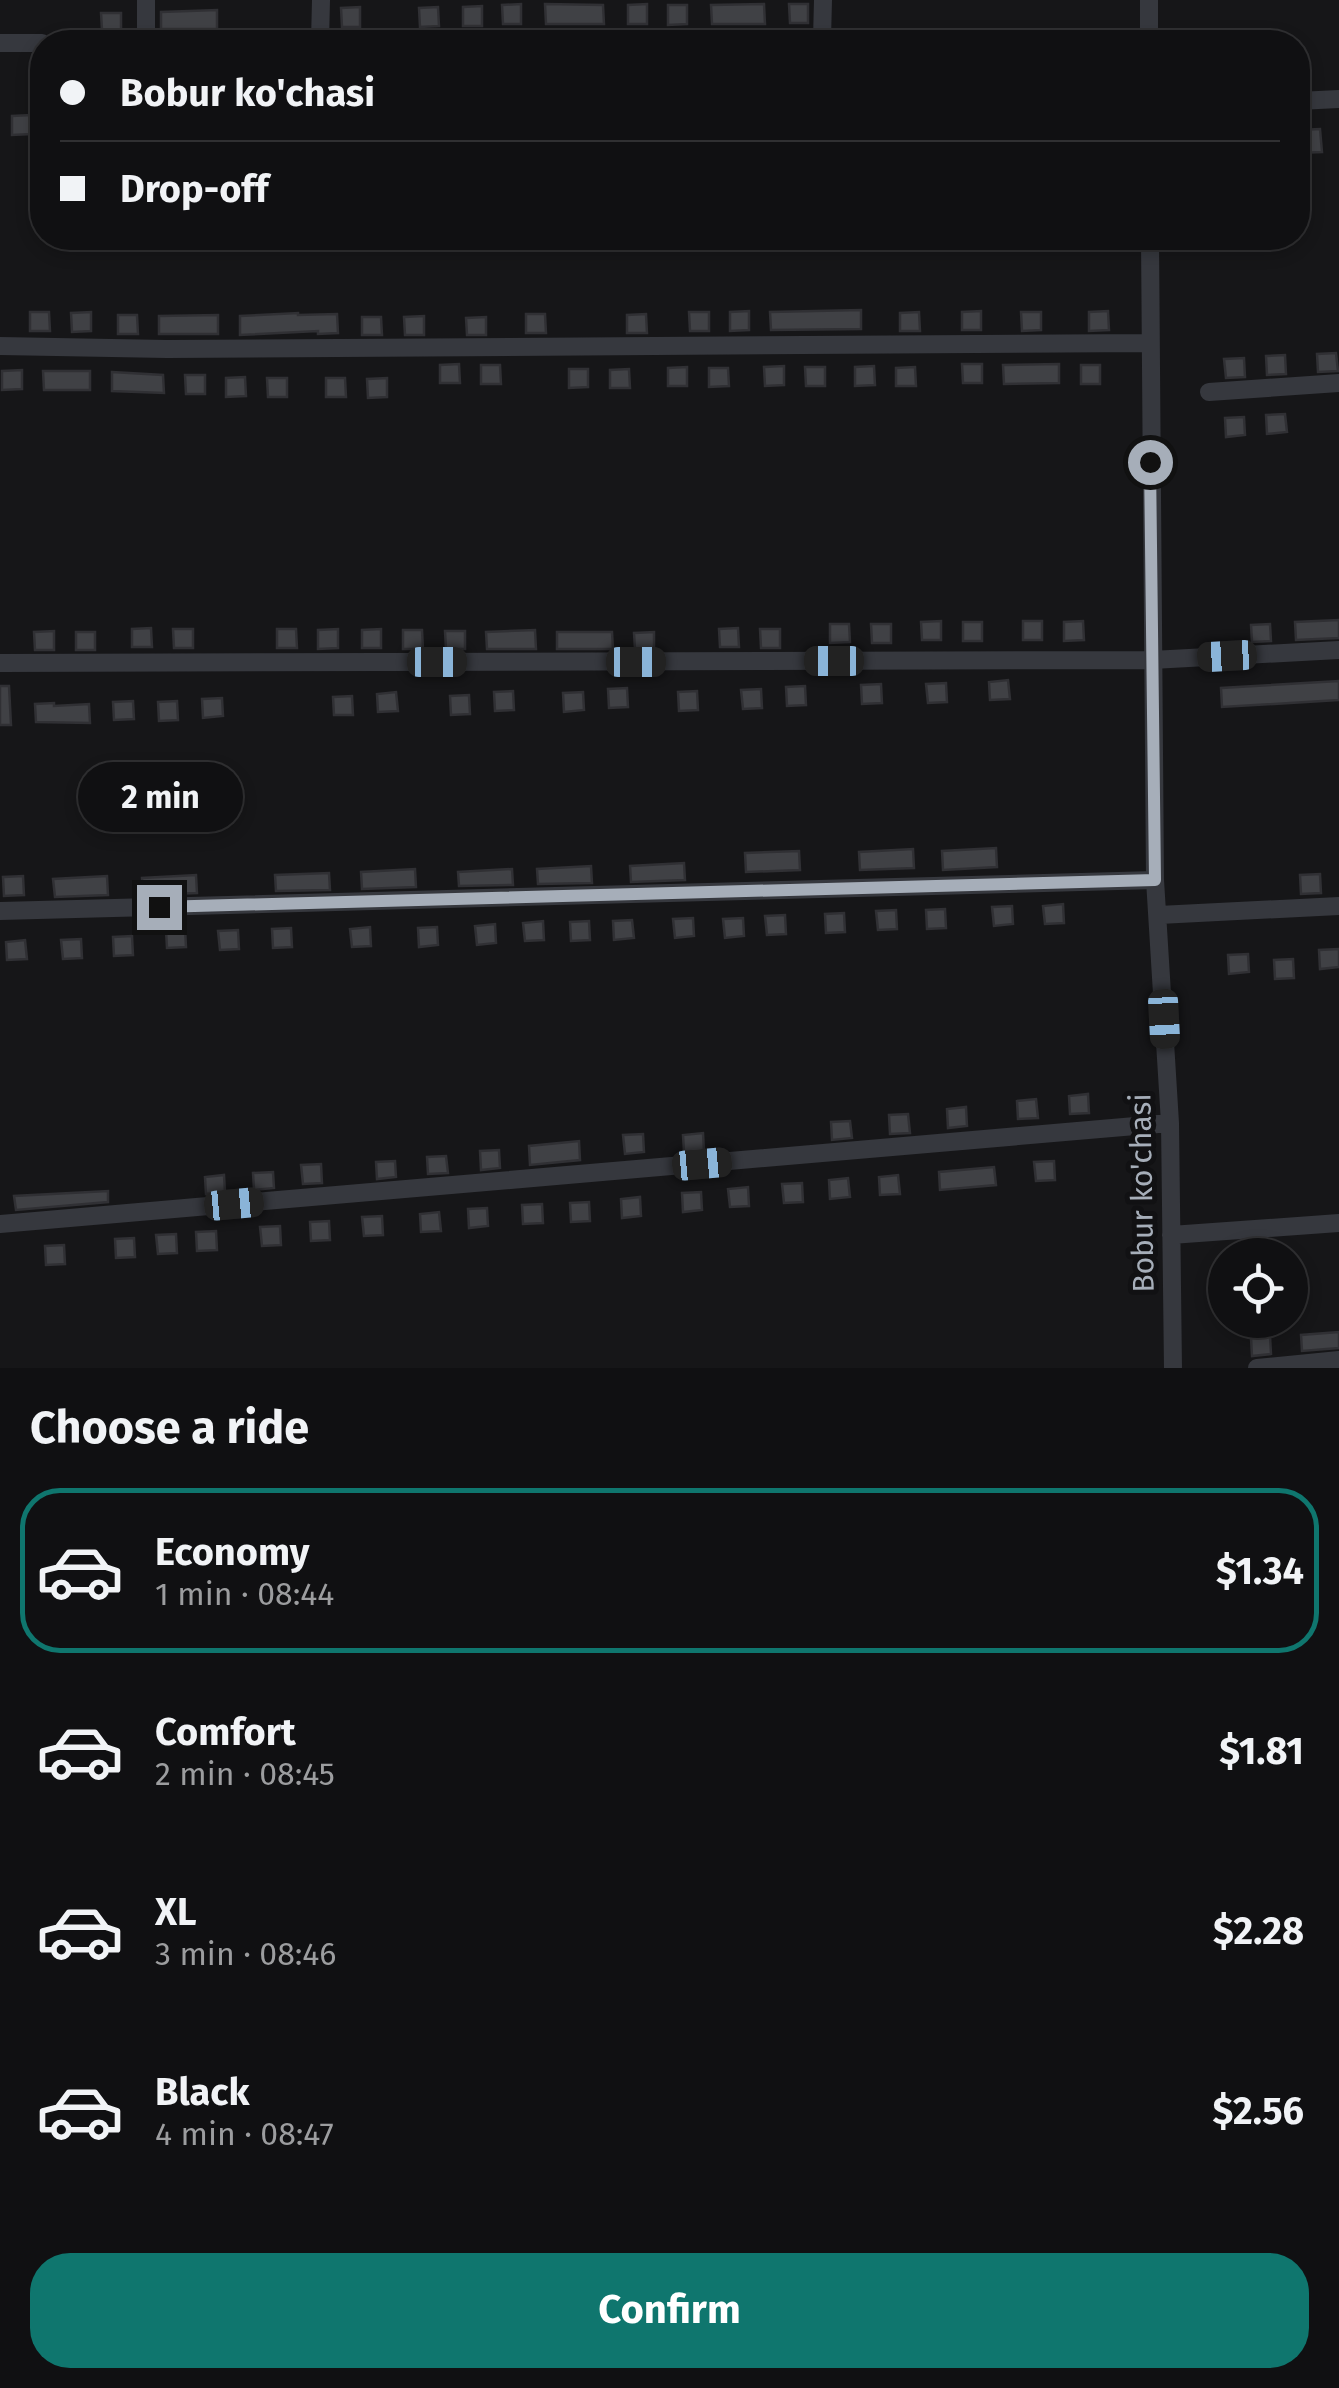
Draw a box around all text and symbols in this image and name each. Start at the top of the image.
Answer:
text: Bobur ko'chasi [120,70,375,116]
text: Drop-off [120,166,268,212]
route start [1128,440,1173,485]
car [1196,639,1258,673]
car [804,646,864,676]
car [407,647,467,677]
car [606,647,666,677]
callout: 2 min [76,762,242,832]
text: 2 min [121,778,200,816]
route end [137,885,182,930]
car [1147,988,1181,1050]
street label: Bobur ko'chasi [1122,1093,1162,1293]
car [671,1146,733,1182]
car [203,1186,265,1222]
map controls [1208,1238,1308,1338]
button: locate [1208,1238,1308,1338]
text: Choose a ride [30,1401,309,1455]
icon: car [35,1526,125,1616]
text: Economy [155,1529,310,1575]
text: $1.34 [1216,1548,1304,1594]
text: 1 min · 08:44 [155,1575,334,1613]
icon: car [35,1706,125,1796]
text: Comfort [155,1709,296,1755]
text: $1.81 [1219,1728,1304,1774]
text: 2 min · 08:45 [155,1755,335,1793]
icon: car [35,1886,125,1976]
text: XL [155,1889,197,1935]
text: $2.28 [1213,1908,1304,1954]
text: 3 min · 08:46 [155,1935,336,1973]
icon: car [35,2066,125,2156]
text: Black [155,2069,250,2115]
text: $2.56 [1213,2088,1304,2134]
text: 4 min · 08:47 [155,2115,334,2153]
button: Confirm [30,2253,1309,2368]

